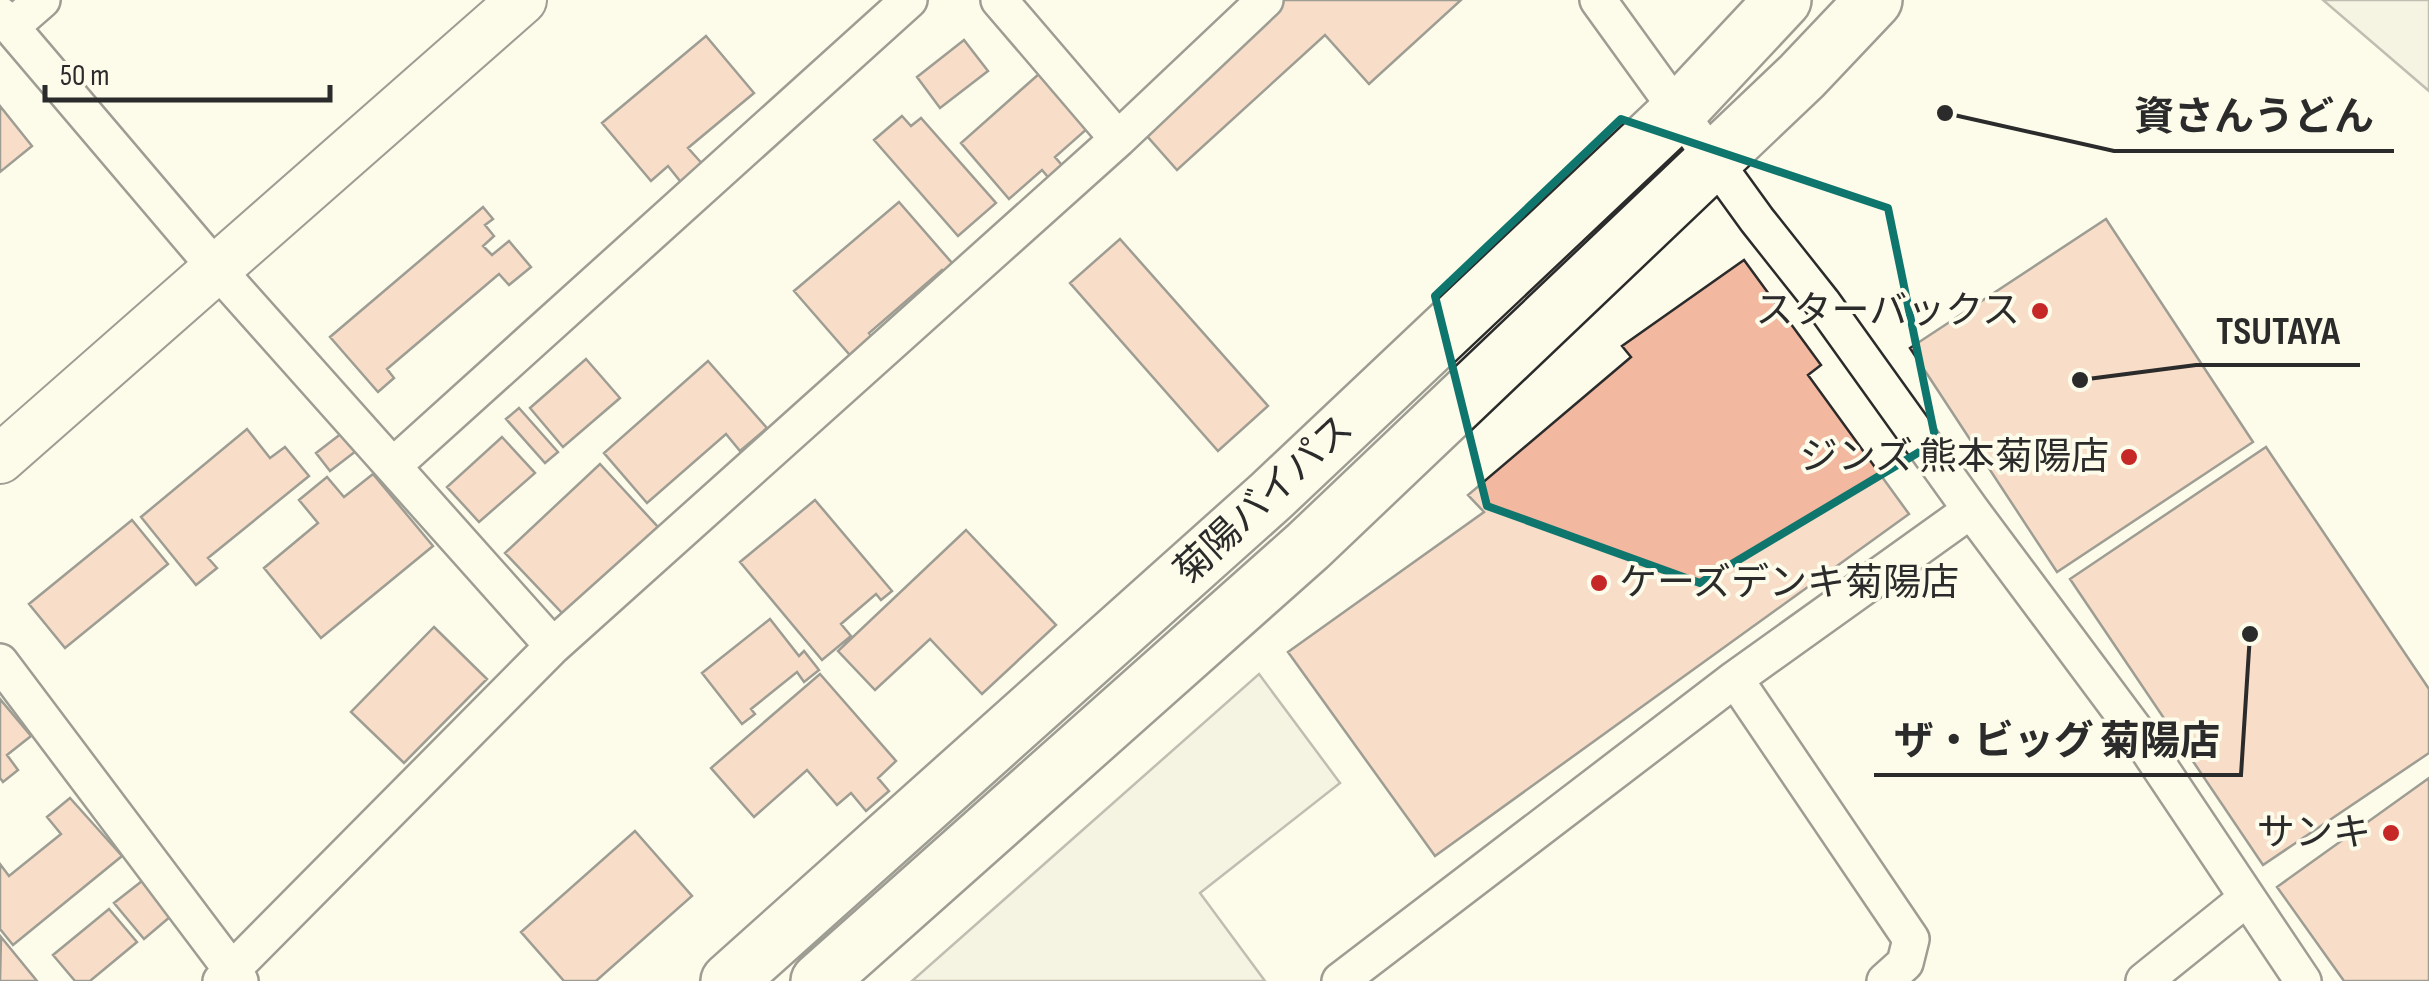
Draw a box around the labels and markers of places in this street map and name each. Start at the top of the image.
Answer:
callout: 資さんうどん [2114,81,2394,151]
place label: スターバックス [1756,289,2020,334]
callout: TSUTAYA [2196,295,2360,365]
marker: スターバックス [2029,300,2051,322]
place label: ジンズ 熊本菊陽店 [1800,435,2109,480]
marker: ジンズ 熊本菊陽店 [2118,446,2140,468]
place label: ケーズデンキ菊陽店 [1619,561,1959,606]
marker: ケーズデンキ菊陽店 [1588,572,1610,594]
callout: ザ・ビッグ 菊陽店 [1874,705,2241,775]
place label: サンキ [2257,811,2371,856]
marker: サンキ [2380,822,2402,844]

